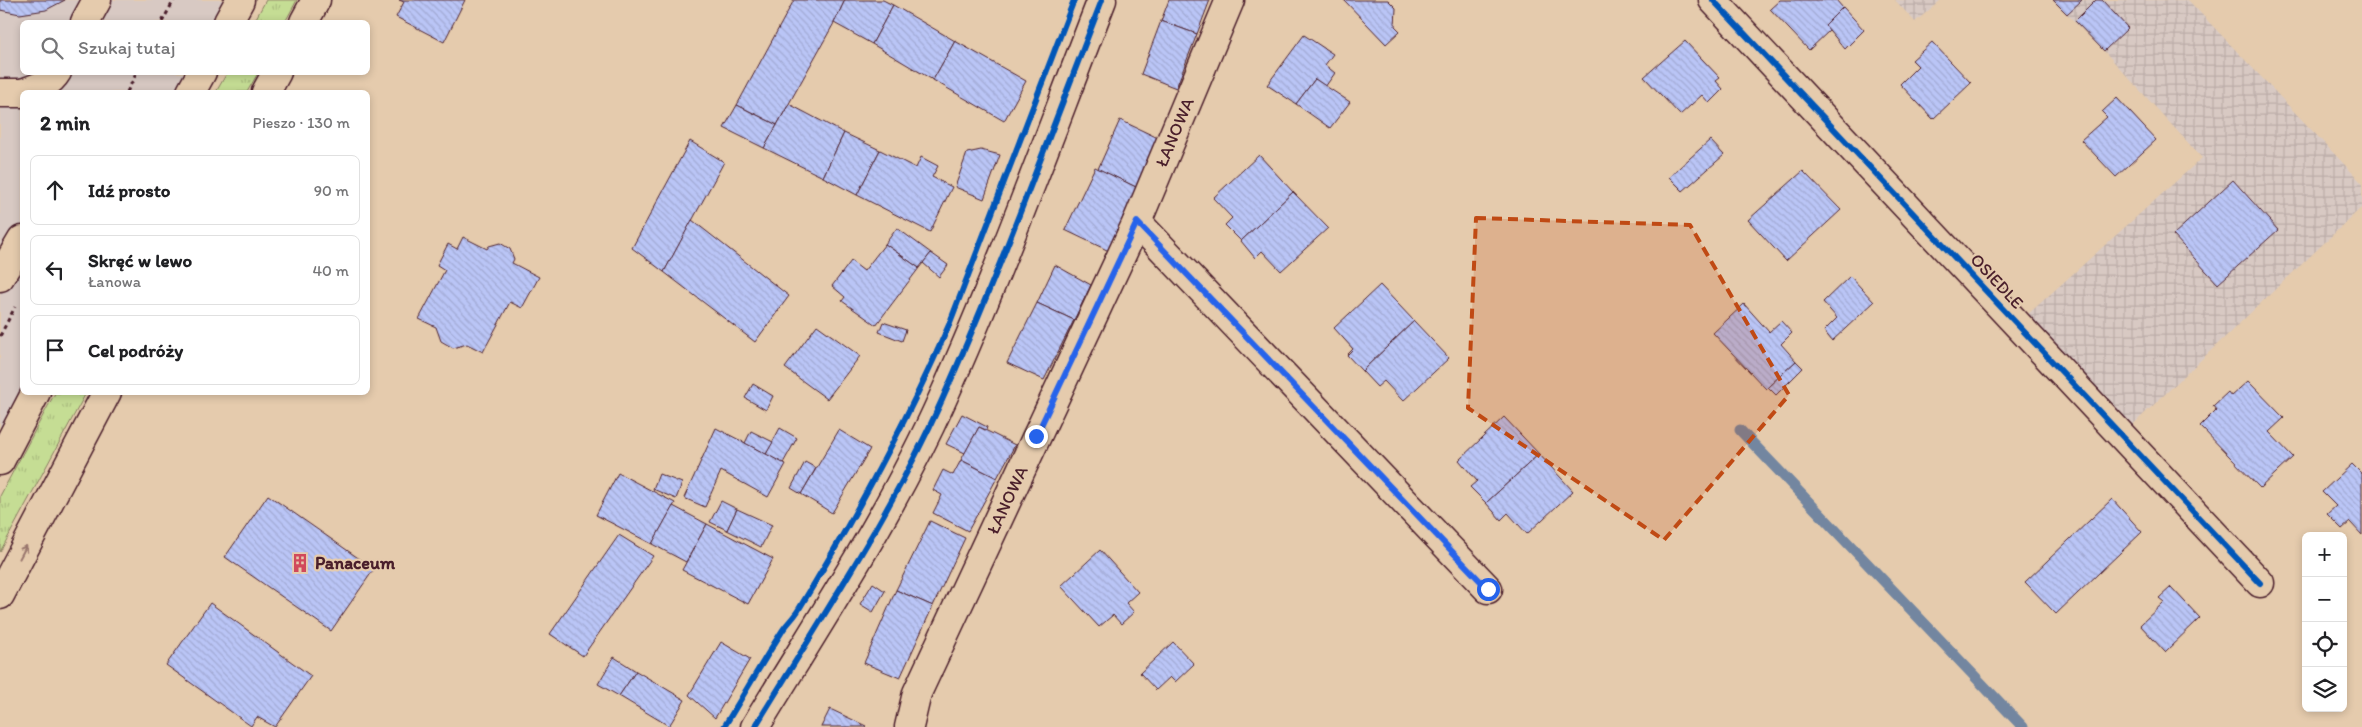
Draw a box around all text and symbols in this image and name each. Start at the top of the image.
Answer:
search box [20,20,370,75]
icon: search [38,34,66,62]
text: Szukaj tutaj [78,36,175,59]
street label: ŁANOWA [1150,94,1199,170]
text: 2 min [40,110,90,135]
text: Pieszo · 130 m [253,113,350,132]
icon: ahead [41,176,69,204]
text: Idź prosto [88,179,171,202]
text: 90 m [314,181,349,200]
text: Skręć w lewo [88,249,192,272]
street label: OSIEDLE [1966,249,2028,313]
icon: left [41,256,69,284]
text: 40 m [312,261,349,280]
text: Łanowa [88,272,141,291]
icon: arrive [41,336,69,364]
text: Cel podróży [88,339,183,362]
route end [1025,425,1048,448]
street label: ŁANOWA [982,462,1033,538]
map controls [2302,532,2347,712]
button: + [2302,532,2347,577]
one-way arrow [18,545,28,560]
building icon: Panaceum [289,552,311,574]
place label: Panaceum [315,552,396,574]
button: − [2302,577,2347,622]
route start [1477,578,1500,601]
button: locate [2302,622,2347,667]
button: layers [2302,667,2347,712]

